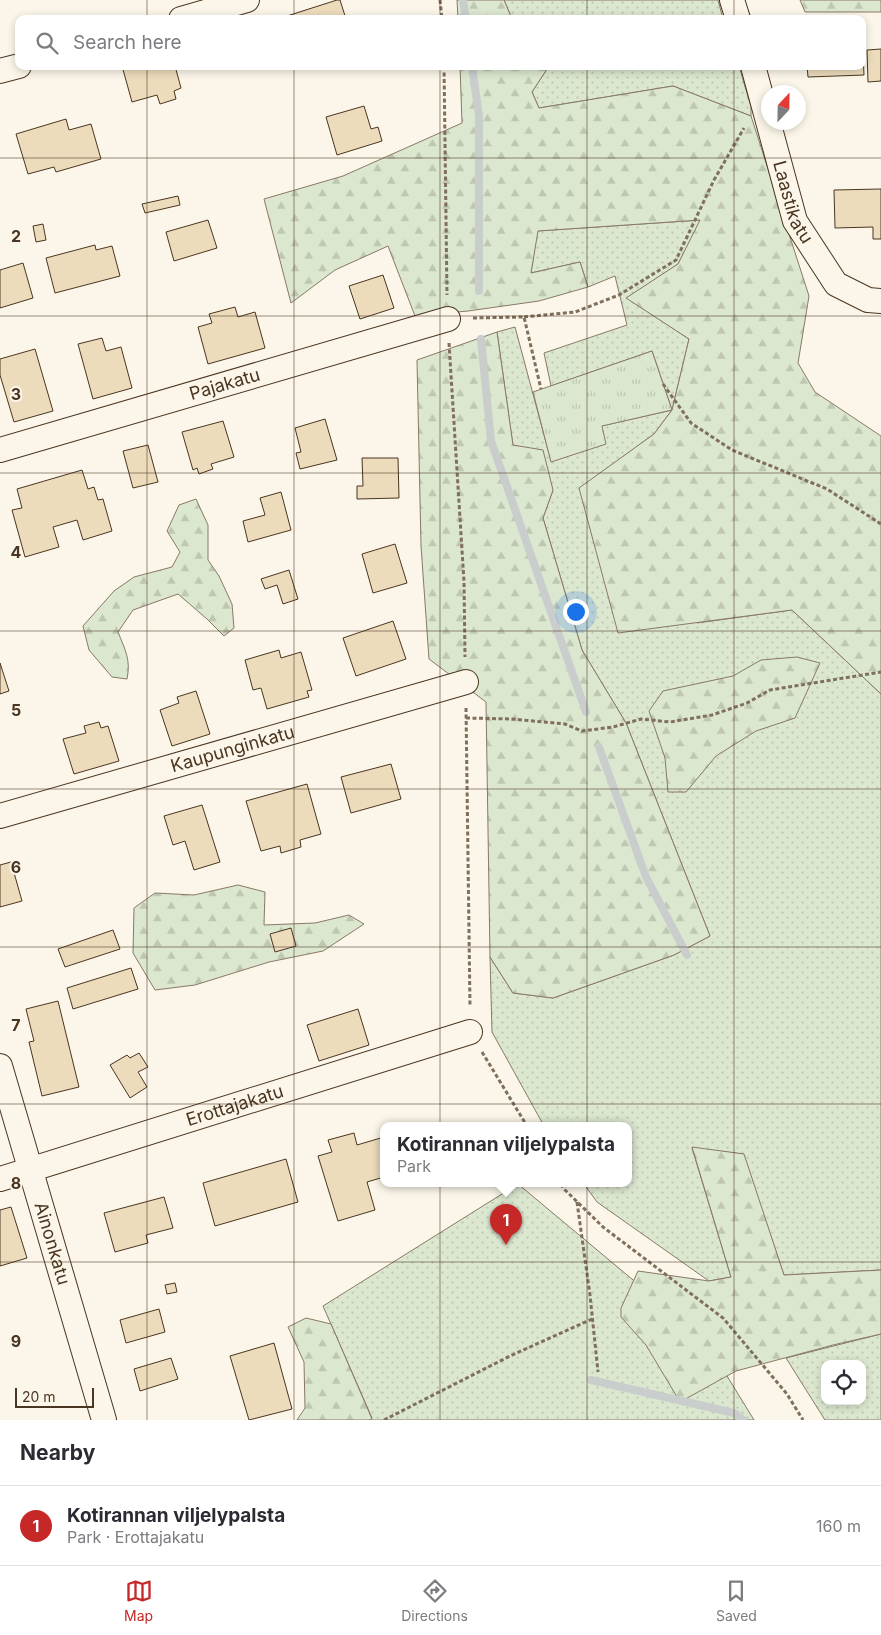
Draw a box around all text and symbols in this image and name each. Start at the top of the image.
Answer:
search box [15,15,866,70]
icon: search [33,29,61,57]
text: Search here [73,31,182,54]
north arrow [761,85,806,130]
street label: Laastikatu [769,158,818,247]
text: 2 [11,226,21,246]
street label: Pajakatu [187,364,262,404]
text: 3 [11,384,21,404]
text: 4 [11,542,22,562]
your location [563,599,589,625]
text: 5 [11,700,21,720]
street label: Kaupunginkatu [168,721,297,776]
text: 6 [11,857,21,877]
text: 7 [11,1015,21,1035]
street label: Erottajakatu [183,1080,286,1130]
popup [380,1122,632,1187]
text: Kotirannan viljelypalsta [397,1133,615,1156]
text: Park [397,1156,431,1176]
text: 8 [11,1173,21,1193]
street label: Ainonkatu [31,1199,75,1287]
pin: 1 [490,1204,522,1245]
text: 9 [11,1331,21,1351]
map controls [821,1360,866,1405]
button: locate [821,1360,866,1405]
scale bar [15,1385,94,1408]
text: 20 m [22,1388,56,1405]
text: Nearby [20,1440,95,1465]
text: Kotirannan viljelypalsta [67,1504,285,1527]
text: 1 [33,1516,39,1536]
text: 160 m [816,1516,861,1536]
text: Park · Erottajakatu [67,1527,204,1547]
tab: Map [124,1577,153,1624]
tab: Directions [401,1577,468,1624]
tab: Saved [716,1577,757,1624]

